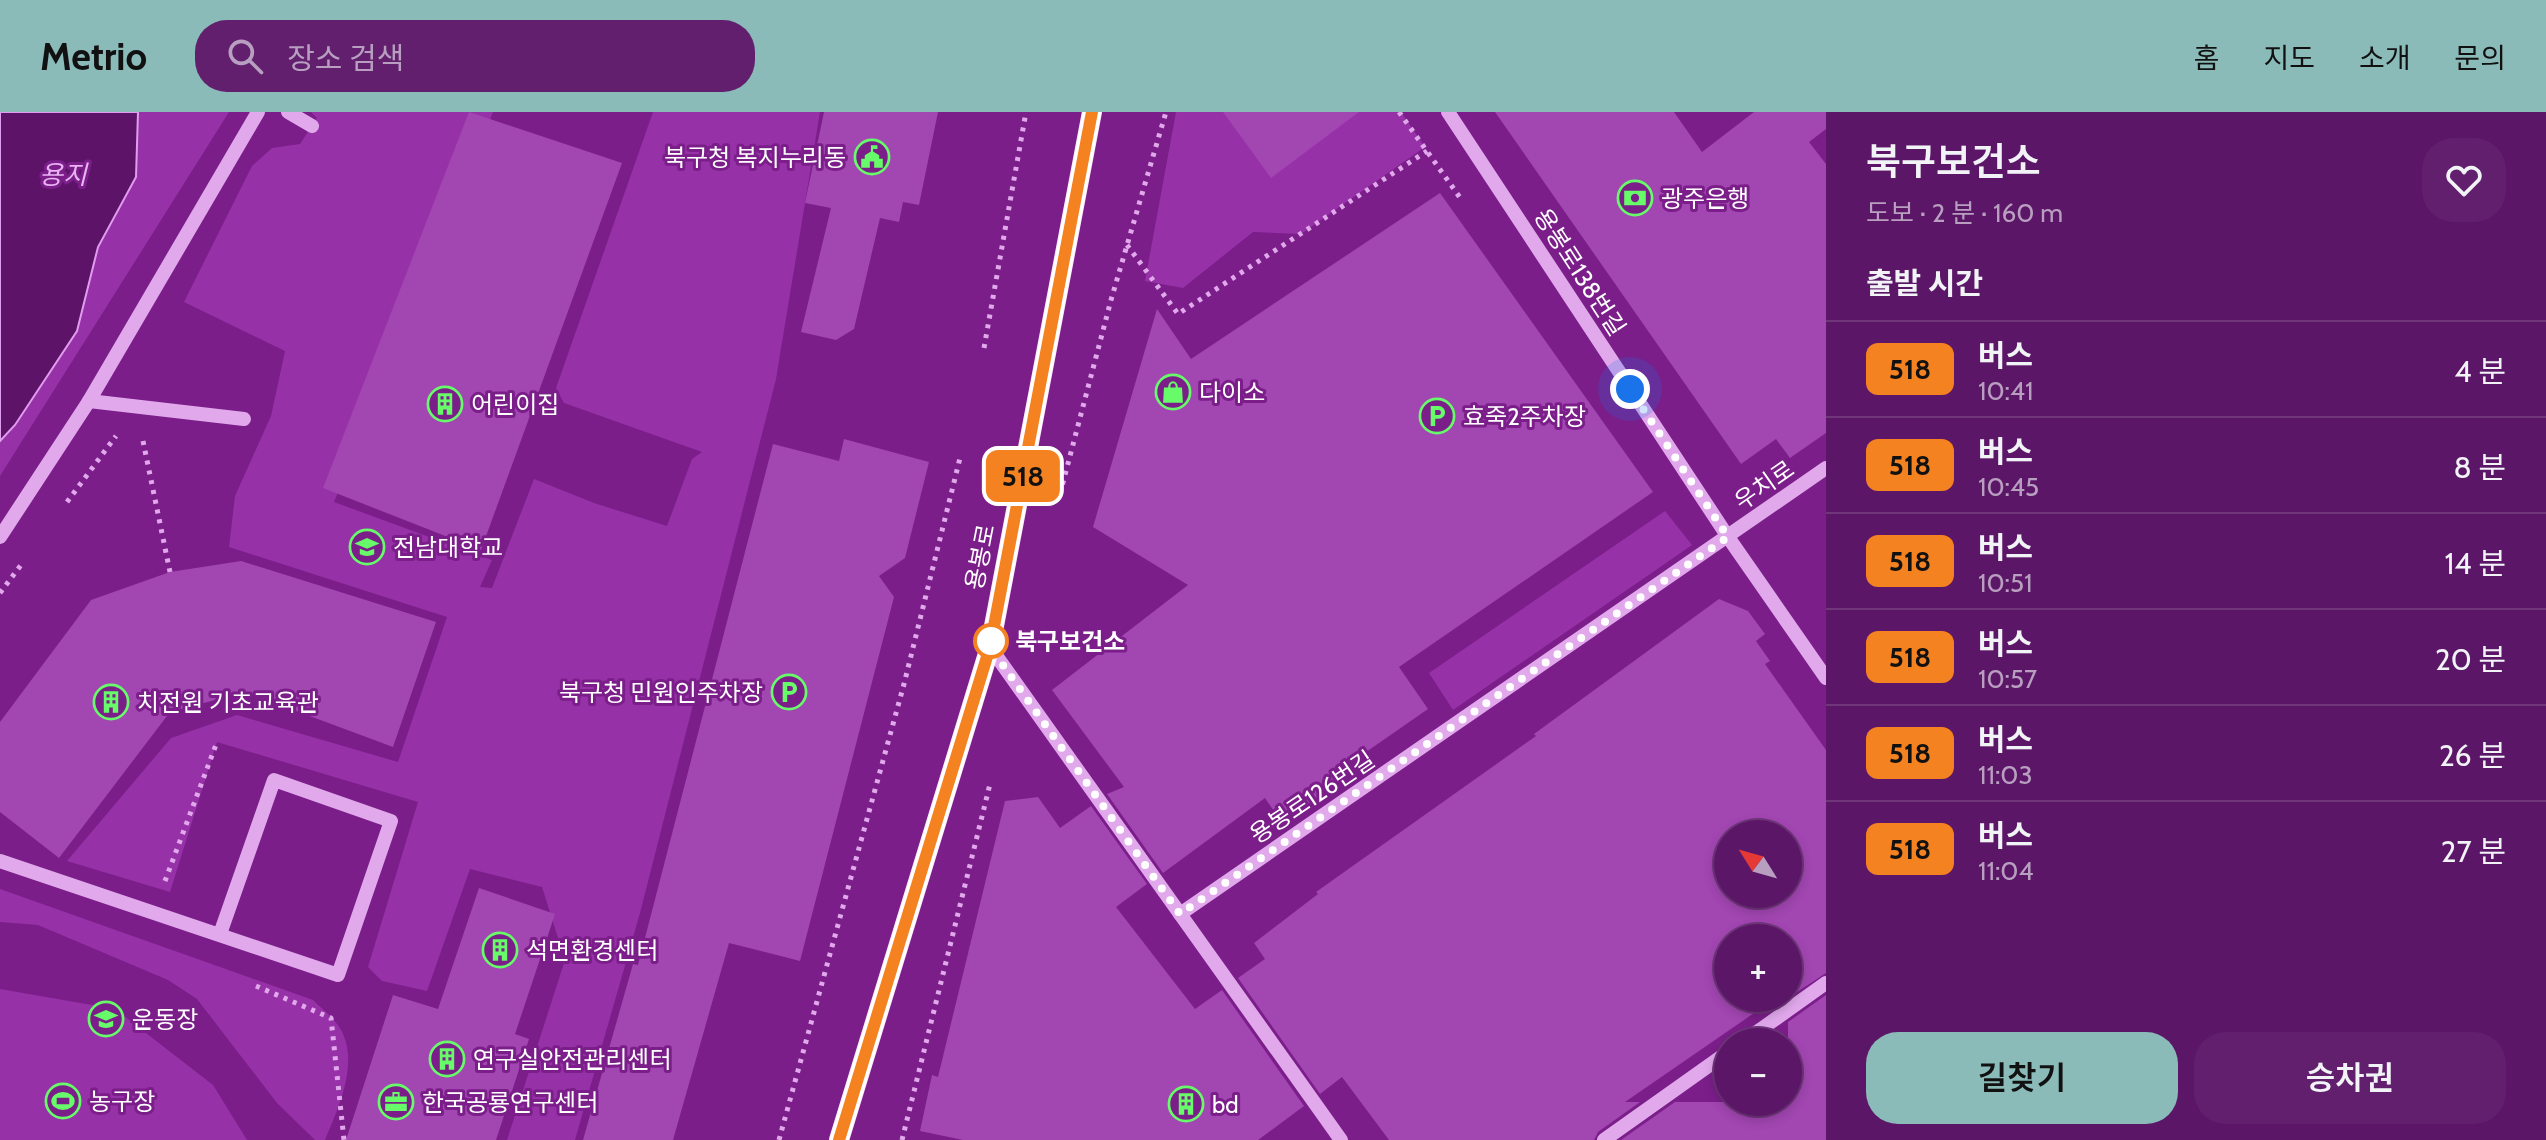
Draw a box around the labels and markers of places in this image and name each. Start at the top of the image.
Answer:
public building icon: 북구청 복지누리동 [853,138,891,176]
place label: 북구청 복지누리동 [664,143,846,172]
bank icon: 광주은행 [1616,179,1654,217]
place label: 광주은행 [1661,184,1749,213]
shop icon: 다이소 [1154,373,1192,411]
place label: 다이소 [1199,378,1265,407]
building icon: 어린이집 [426,385,464,423]
place label: 어린이집 [471,390,559,419]
parking icon: 효죽2주차장 [1418,397,1456,435]
place label: 효죽2주차장 [1463,402,1586,431]
school or university icon: 전남대학교 [348,528,386,566]
place label: 전남대학교 [393,533,503,562]
marker: 북구보건소 [974,624,1008,658]
place label: 북구보건소 [1015,627,1125,656]
parking icon: 북구청 민원인주차장 [770,673,808,711]
place label: 북구청 민원인주차장 [559,678,763,707]
building icon: 치전원 기초교육관 [92,683,130,721]
place label: 치전원 기초교육관 [137,688,319,717]
building icon: 석면환경센터 [481,931,519,969]
place label: 석면환경센터 [526,936,658,965]
school or university icon: 운동장 [87,1000,125,1038]
place label: 운동장 [132,1005,198,1034]
building icon: 연구실안전관리센터 [428,1040,466,1078]
place label: 연구실안전관리센터 [473,1045,672,1074]
sports icon: 농구장 [44,1082,82,1120]
office icon: 한국공룡연구센터 [377,1083,415,1121]
building icon: bd [1167,1085,1205,1123]
place label: 농구장 [89,1087,155,1116]
place label: 한국공룡연구센터 [422,1088,599,1117]
place label: bd [1212,1090,1239,1119]

